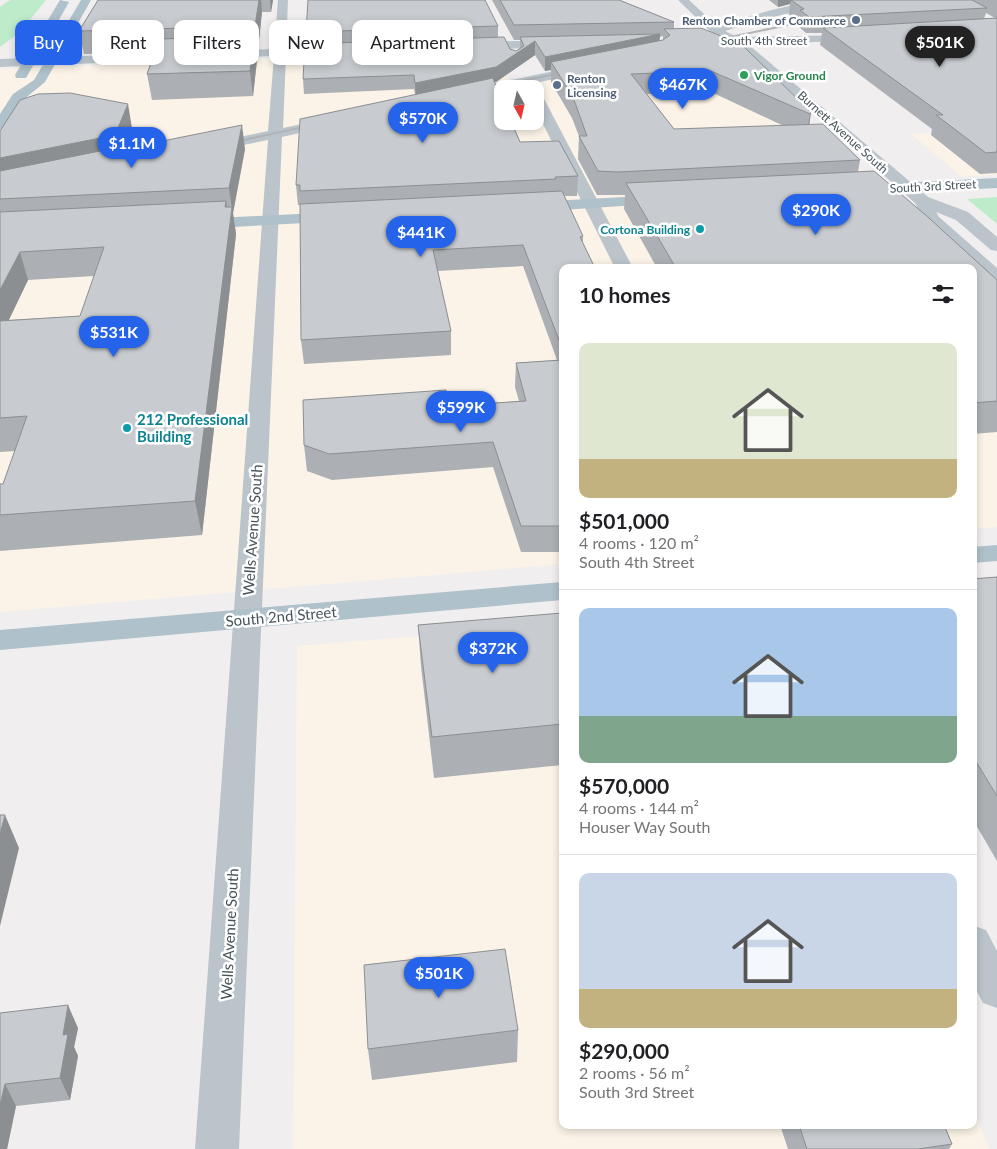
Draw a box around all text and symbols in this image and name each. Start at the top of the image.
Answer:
place label: Renton Chamber of Commerce [682,13,847,28]
marker: Renton Chamber of Commerce [850,14,862,26]
chip: Buy [15,20,82,65]
chip: Rent [92,20,164,65]
chip: Filters [174,20,259,65]
chip: New [269,20,342,65]
chip: Apartment [352,20,473,65]
pin: $501K [905,26,975,68]
text: $501K [916,32,964,51]
street label: South 4th Street [721,33,808,48]
pin: $467K [648,68,718,110]
place label: Vigor Ground [753,68,826,83]
marker: Vigor Ground [738,69,750,81]
place label: Renton Licensing [567,71,617,100]
text: $467K [659,74,707,93]
marker: Renton Licensing [551,79,563,91]
north arrow [494,80,544,130]
map controls [494,80,544,130]
street label: Burnett Avenue South [795,88,891,176]
pin: $570K [388,102,458,144]
text: $570K [399,108,447,127]
pin: $1.1M [97,126,167,169]
text: $1.1M [109,133,155,152]
street label: South 3rd Street [889,176,977,196]
pin: $290K [781,194,851,236]
text: $290K [792,200,840,219]
pin: $441K [386,216,456,258]
text: $441K [397,222,445,241]
place label: Cortona Building [600,222,691,237]
marker: Cortona Building [694,223,706,235]
icon: filters [929,280,957,308]
text: 10 homes [579,282,670,307]
pin: $531K [79,316,149,358]
text: $531K [90,322,138,341]
icon: home [723,375,813,465]
pin: $599K [426,390,496,433]
text: $599K [437,397,485,416]
place label: 212 Professional Building [137,410,248,445]
marker: 212 Professional Building [121,422,133,434]
street label: Wells Avenue South [238,464,266,596]
text: $501,000 [579,508,669,533]
text: 4 rooms · 120 m² [579,533,699,552]
text: South 4th Street [579,552,695,571]
street label: South 2nd Street [225,602,338,630]
pin: $372K [458,632,528,674]
text: $372K [469,638,517,657]
icon: home [723,641,813,731]
text: $570,000 [579,773,669,798]
text: 4 rooms · 144 m² [579,798,699,817]
text: Houser Way South [579,817,710,836]
street label: Wells Avenue South [217,868,241,1000]
icon: home [723,906,813,996]
pin: $501K [404,956,474,999]
text: $501K [415,963,463,982]
text: $290,000 [579,1038,669,1063]
text: 2 rooms · 56 m² [579,1063,690,1082]
text: South 3rd Street [579,1082,694,1101]

